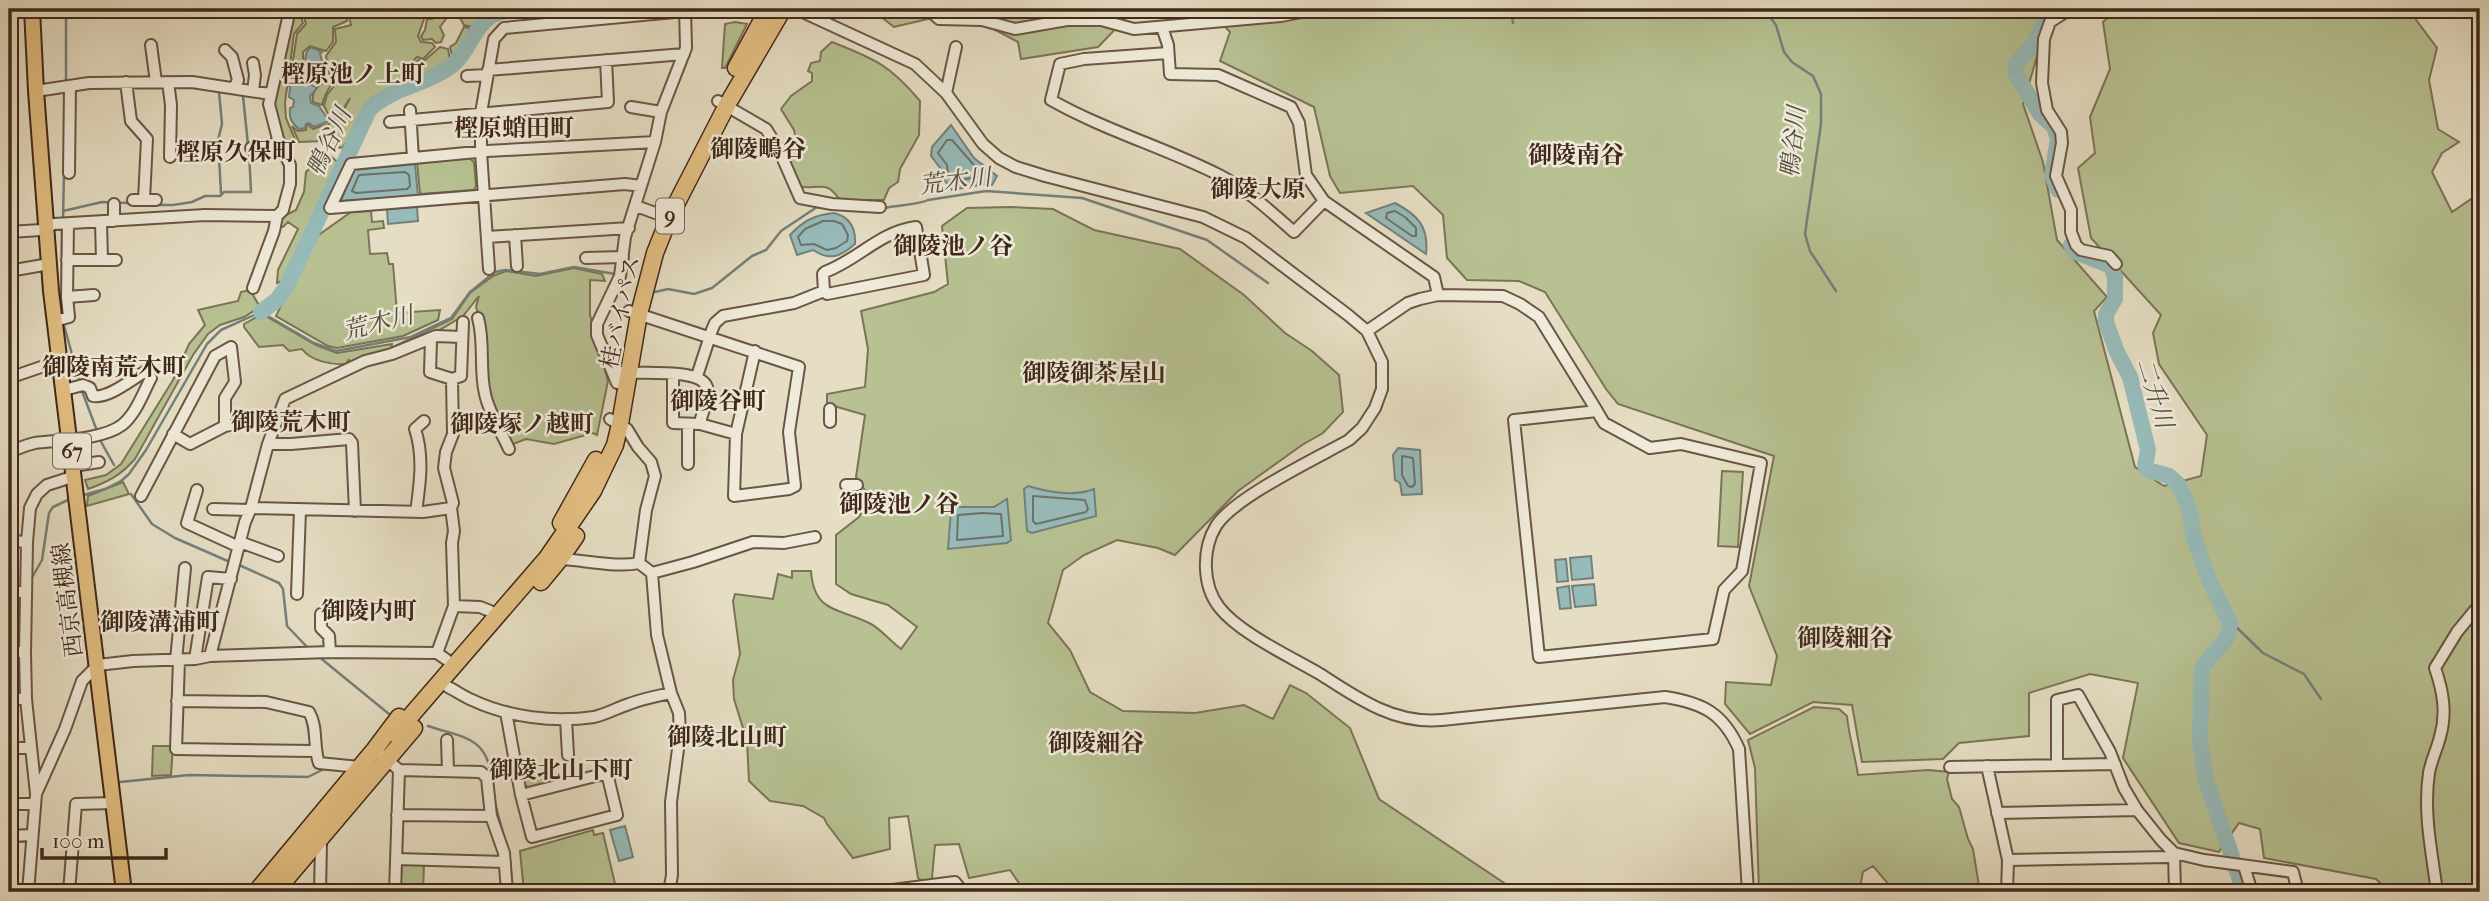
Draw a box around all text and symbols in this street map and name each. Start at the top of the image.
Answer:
district label: 樫原池ノ上町 [281,60,425,88]
water label: 鴨谷川 [301,101,358,181]
water label: 鴨谷川 [1775,102,1811,179]
district label: 樫原蛸田町 [454,114,574,142]
district label: 御陵鴫谷 [710,135,806,163]
district label: 樫原久保町 [176,138,296,166]
district label: 御陵南谷 [1528,141,1624,169]
water label: 荒木川 [918,162,995,199]
district label: 御陵大原 [1210,175,1306,203]
road number: 9 [656,198,684,234]
district label: 御陵池ノ谷 [893,232,1013,260]
street label: 桂バイパス [595,253,646,371]
water label: 荒木川 [340,300,419,345]
district label: 御陵南荒木町 [42,353,186,381]
water label: 二升川 [2131,354,2180,434]
district label: 御陵御茶屋山 [1022,359,1166,387]
district label: 御陵谷町 [670,387,766,415]
district label: 御陵荒木町 [231,408,351,436]
district label: 御陵塚ノ越町 [450,410,594,438]
road number: 67 [53,434,91,468]
district label: 御陵池ノ谷 [839,490,959,518]
street label: 西京高槻線 [47,541,88,659]
district label: 御陵内町 [321,597,417,625]
district label: 御陵溝浦町 [100,608,220,636]
district label: 御陵細谷 [1797,624,1893,652]
district label: 御陵北山町 [667,723,787,751]
district label: 御陵細谷 [1048,729,1144,757]
district label: 御陵北山下町 [489,756,633,784]
scale bar [42,817,166,861]
text: 100 m [52,829,105,853]

